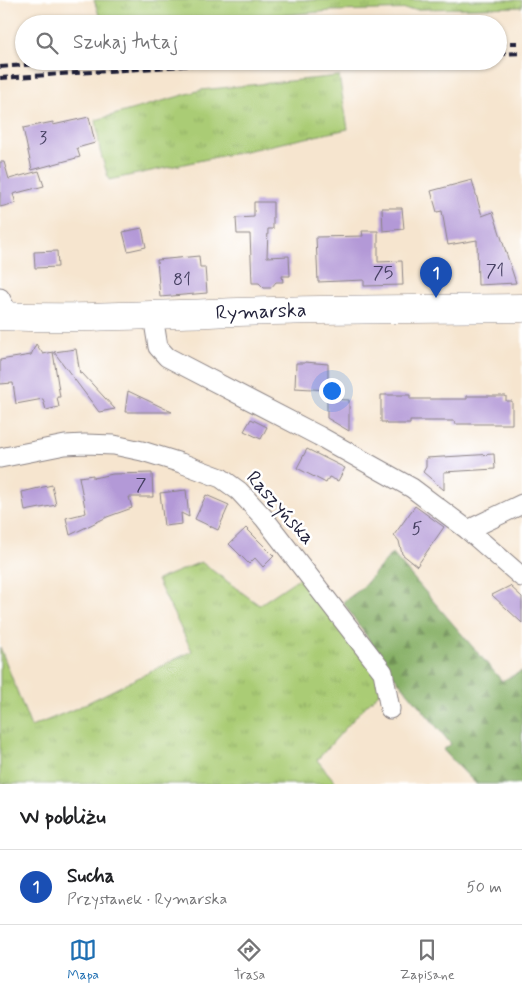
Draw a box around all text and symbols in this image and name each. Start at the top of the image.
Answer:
search box [15,15,507,70]
icon: search [33,29,61,57]
text: Szukaj tutaj [73,30,178,55]
house number: 3 [39,126,47,150]
pin: 1 [420,257,452,298]
house number: 71 [486,259,504,283]
house number: 75 [373,261,393,285]
house number: 81 [173,268,191,292]
street label: Rymarska [215,297,307,327]
your location [319,378,345,404]
street label: Raszyńska [240,465,320,551]
house number: 7 [136,473,147,497]
house number: 5 [412,517,423,541]
text: W pobliżu [20,803,106,831]
text: Sucha [67,864,115,889]
text: 1 [32,877,40,898]
text: 50 m [466,877,502,898]
text: Przystanek · Rymarska [67,889,227,910]
tab: Mapa [67,936,99,984]
tab: Trasa [234,936,265,984]
tab: Zapisane [400,936,455,984]

